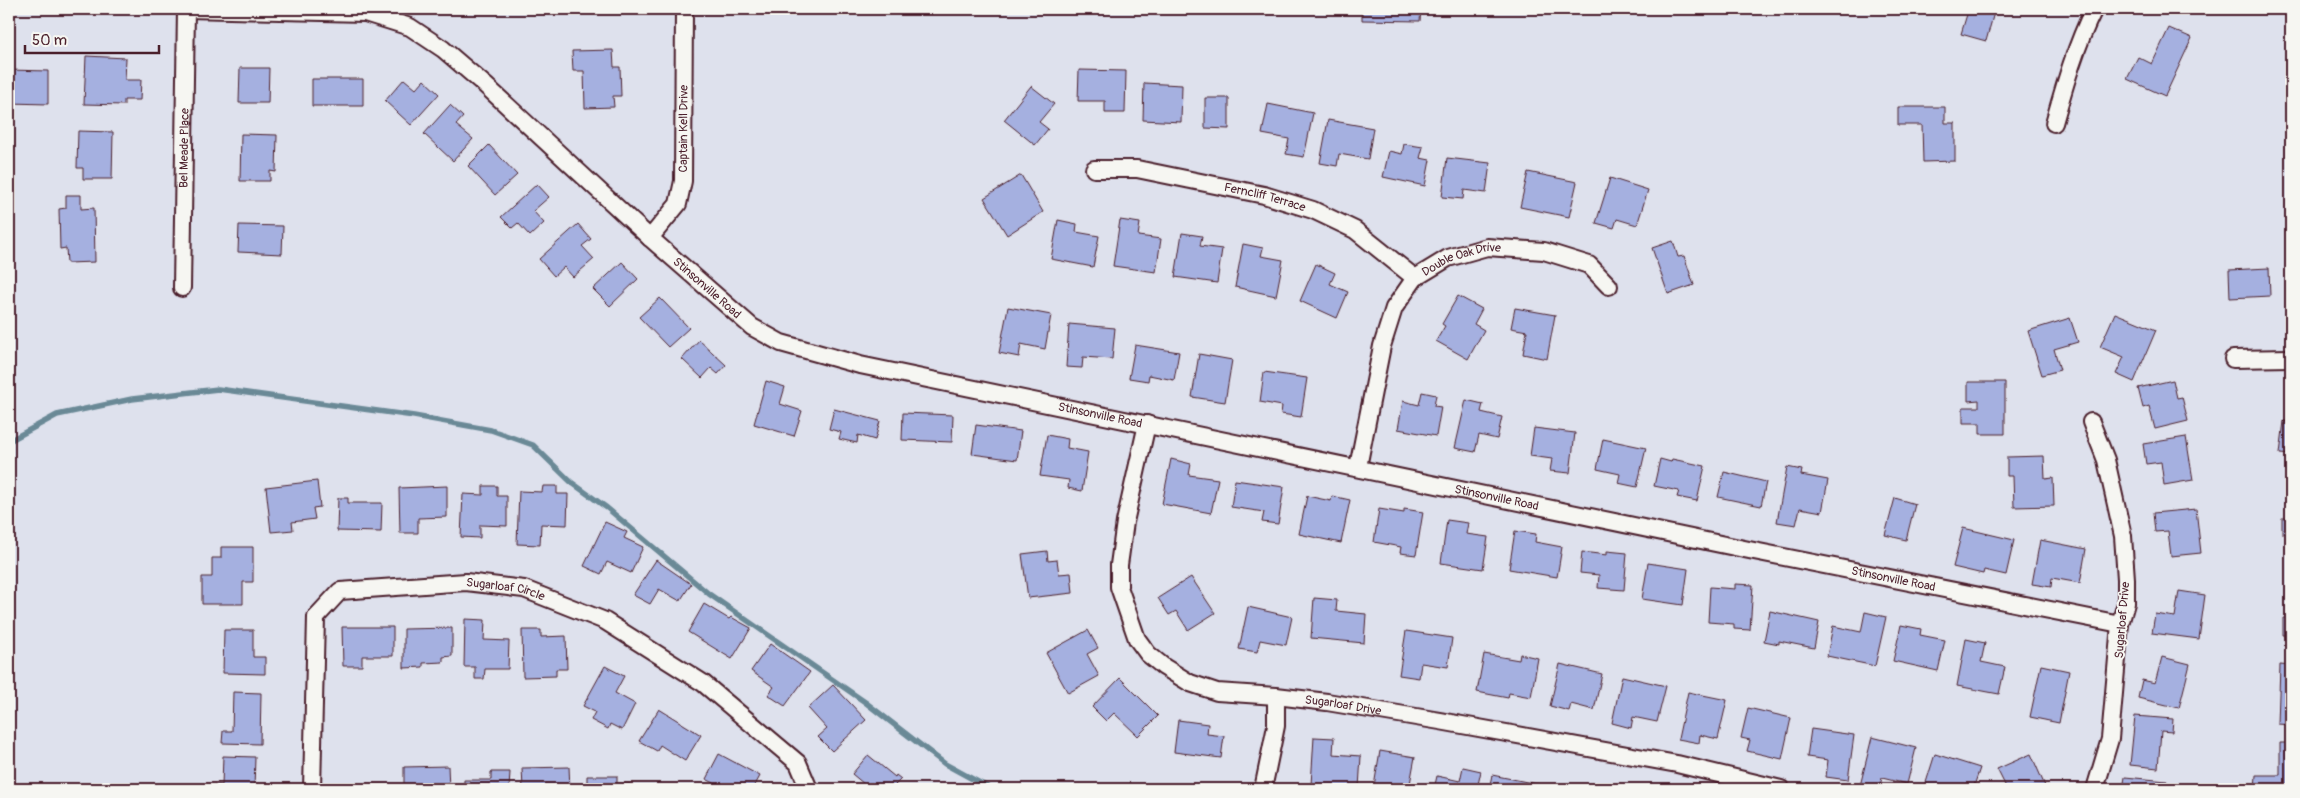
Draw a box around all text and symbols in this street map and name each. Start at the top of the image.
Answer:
scale bar [25,22,159,54]
text: 50 m [32,31,67,50]
street label: Captain Kell Drive [676,85,692,172]
street label: Bel Meade Place [176,108,193,188]
street label: Ferncliff Terrace [1223,180,1307,215]
street label: Double Oak Drive [1419,240,1502,280]
street label: Stinsonville Road [670,254,744,322]
street label: Stinsonville Road [1057,399,1144,432]
street label: Stinsonville Road [1453,482,1540,514]
street label: Stinsonville Road [1850,564,1937,595]
street label: Sugarloaf Circle [465,575,547,605]
street label: Sugarloaf Drive [2112,581,2133,659]
street label: Sugarloaf Drive [1304,692,1382,719]

